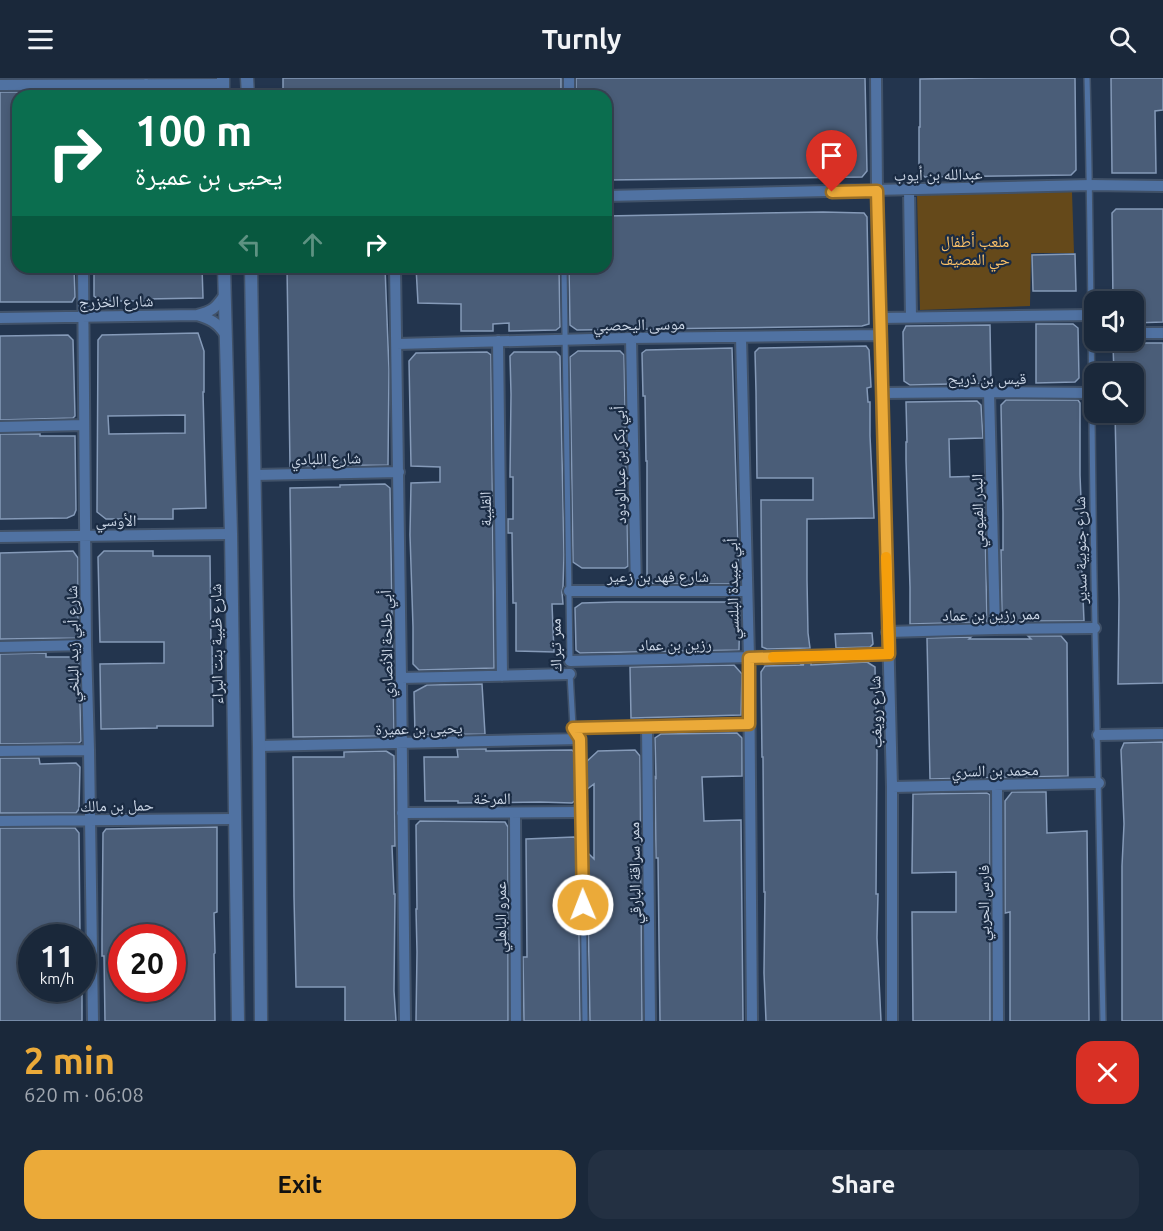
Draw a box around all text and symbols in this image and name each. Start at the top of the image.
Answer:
icon: menu [24,23,57,56]
icon: search [1106,23,1139,56]
text: Turnly [542,24,621,54]
text: 100 m [135,107,252,154]
icon: right [36,114,114,192]
pin [806,130,857,192]
icon: arrive [815,139,848,172]
text: يحيى بن عميرة [135,160,283,190]
street label: عبدالله بن أيوب [893,164,983,186]
icon: left [233,228,266,261]
icon: ahead [296,228,329,261]
icon: right [359,228,392,261]
park label: ملعب أطفال حي المصيف [940,232,1010,272]
street label: شارع الخزرج [78,291,154,313]
map controls [1084,291,1144,423]
button: sound [1084,291,1144,351]
street label: موسى اليحصبي [593,314,685,338]
button: search [1084,363,1144,423]
street label: قيس بن ذريح [948,369,1026,389]
street label: أبي بكر بن عبدالودود [609,406,633,524]
street label: شارع اللبادي [291,448,361,472]
street label: البدر الفيومي [967,474,991,548]
street label: القليبة [476,491,495,527]
street label: شارع جنوبية سدير [1070,496,1092,605]
street label: الأوسي [95,511,137,533]
street label: أبي عبيدة البلنسي [722,538,746,640]
street label: شارع فهد بن زعير [606,567,709,587]
street label: شارع ظبية بنت البراء [206,583,228,705]
street label: شارع أبي زيد البلخي [62,585,86,703]
street label: أبي طلحة الأنصاري [376,590,400,698]
street label: ممر رزين بن عماد [942,604,1040,626]
street label: ممر تبراك [546,618,565,672]
street label: رزين بن عماد [638,634,712,656]
street label: شارع رويغب [865,675,887,749]
street label: يحيى بن عميرة [375,718,463,740]
street label: محمد بن السري [951,760,1039,784]
street label: المرخة [473,789,511,808]
street label: حمل بن مالك [80,795,154,817]
street label: ممر سراقة البارقي [624,822,648,924]
street label: فارس الحربي [974,865,996,941]
position arrow [551,873,615,937]
street label: عمرو الباهلي [491,881,513,953]
speed limit sign: 20 [108,924,186,1002]
text: 11 [40,939,74,973]
text: km/h [40,970,74,987]
text: 2 min [24,1040,115,1081]
button: close [1076,1041,1139,1104]
text: 620 m · 06:08 [24,1083,144,1106]
button: Exit [24,1150,576,1219]
button: Share [588,1150,1139,1219]

